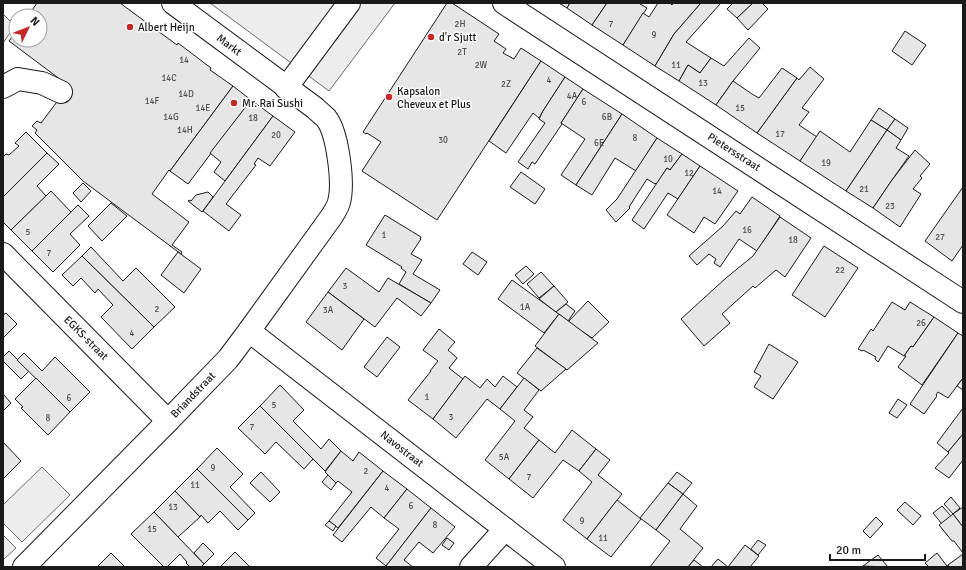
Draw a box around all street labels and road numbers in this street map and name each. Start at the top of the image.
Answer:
street label: Markt [214,31,244,59]
street label: Pietersstraat [705,130,763,174]
street label: EGKS-straat [61,313,111,363]
street label: Briandstraat [168,369,218,421]
street label: Navostraat [378,428,426,470]

